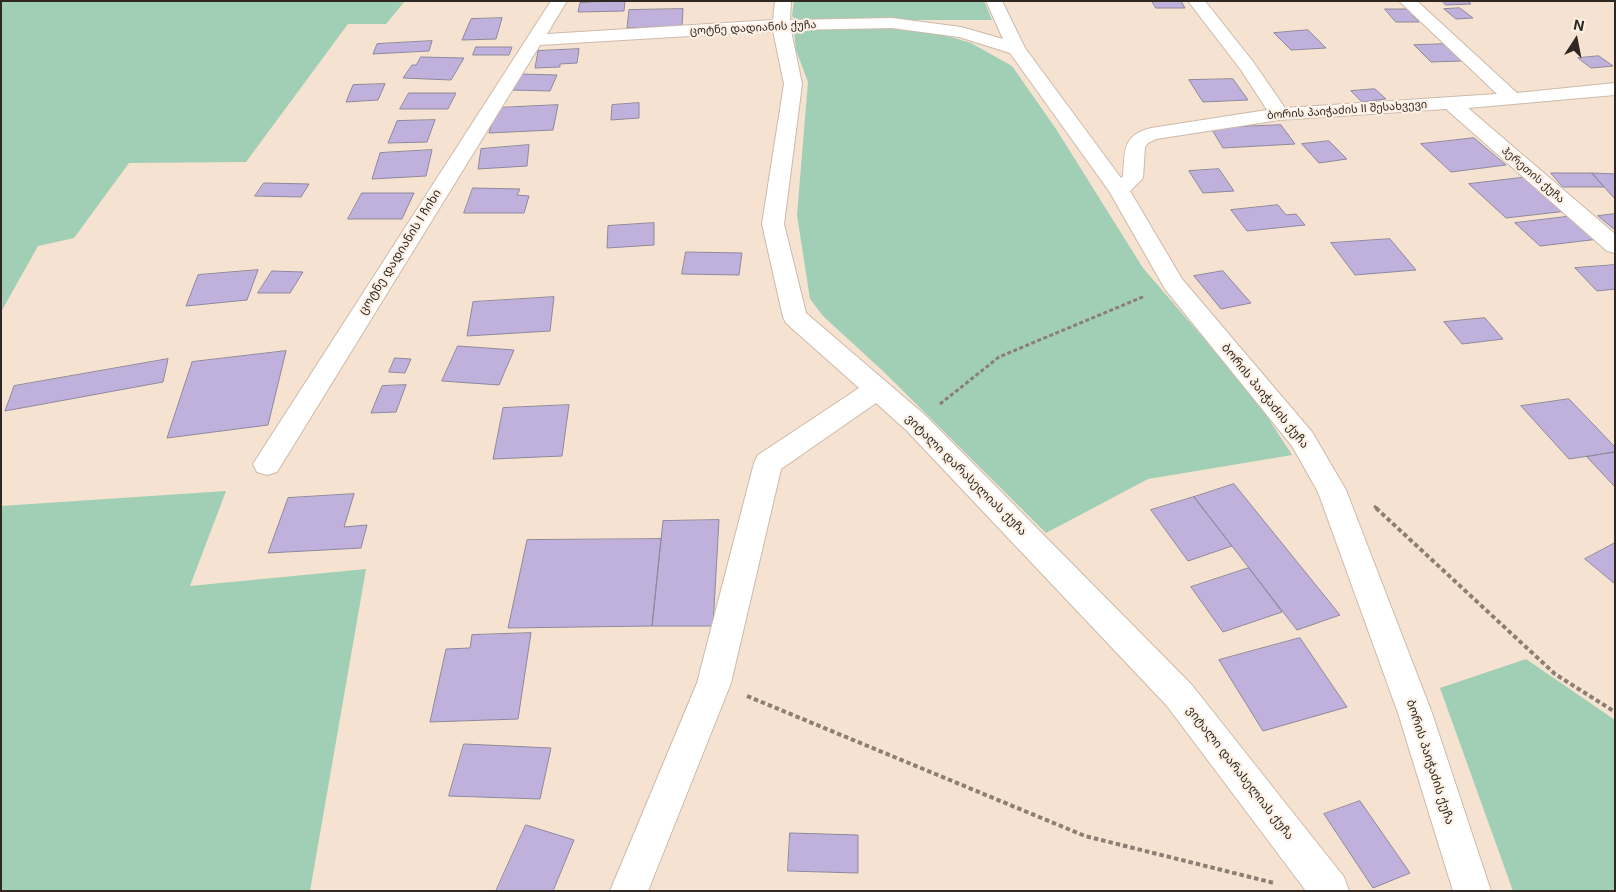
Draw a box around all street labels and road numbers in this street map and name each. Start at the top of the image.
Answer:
street label: ცოტნე დადიანის ქუჩა [689,18,817,38]
street label: ბორის პაიჭაძის II შესახვევი [1266,98,1428,122]
street label: ჰერეთის ქუჩა [1499,144,1567,206]
street label: ცოტნე დადიანის I ჩიხი [355,187,445,317]
street label: ბორის პაიჭაძის ქუჩა [1218,341,1312,451]
street label: ვიტალი დარასელიას ქუჩა [902,411,1030,539]
street label: ბორის პაიჭაძის ქუჩა [1403,698,1457,826]
street label: ვიტალი დარასელიას ქუჩა [1183,703,1297,843]

